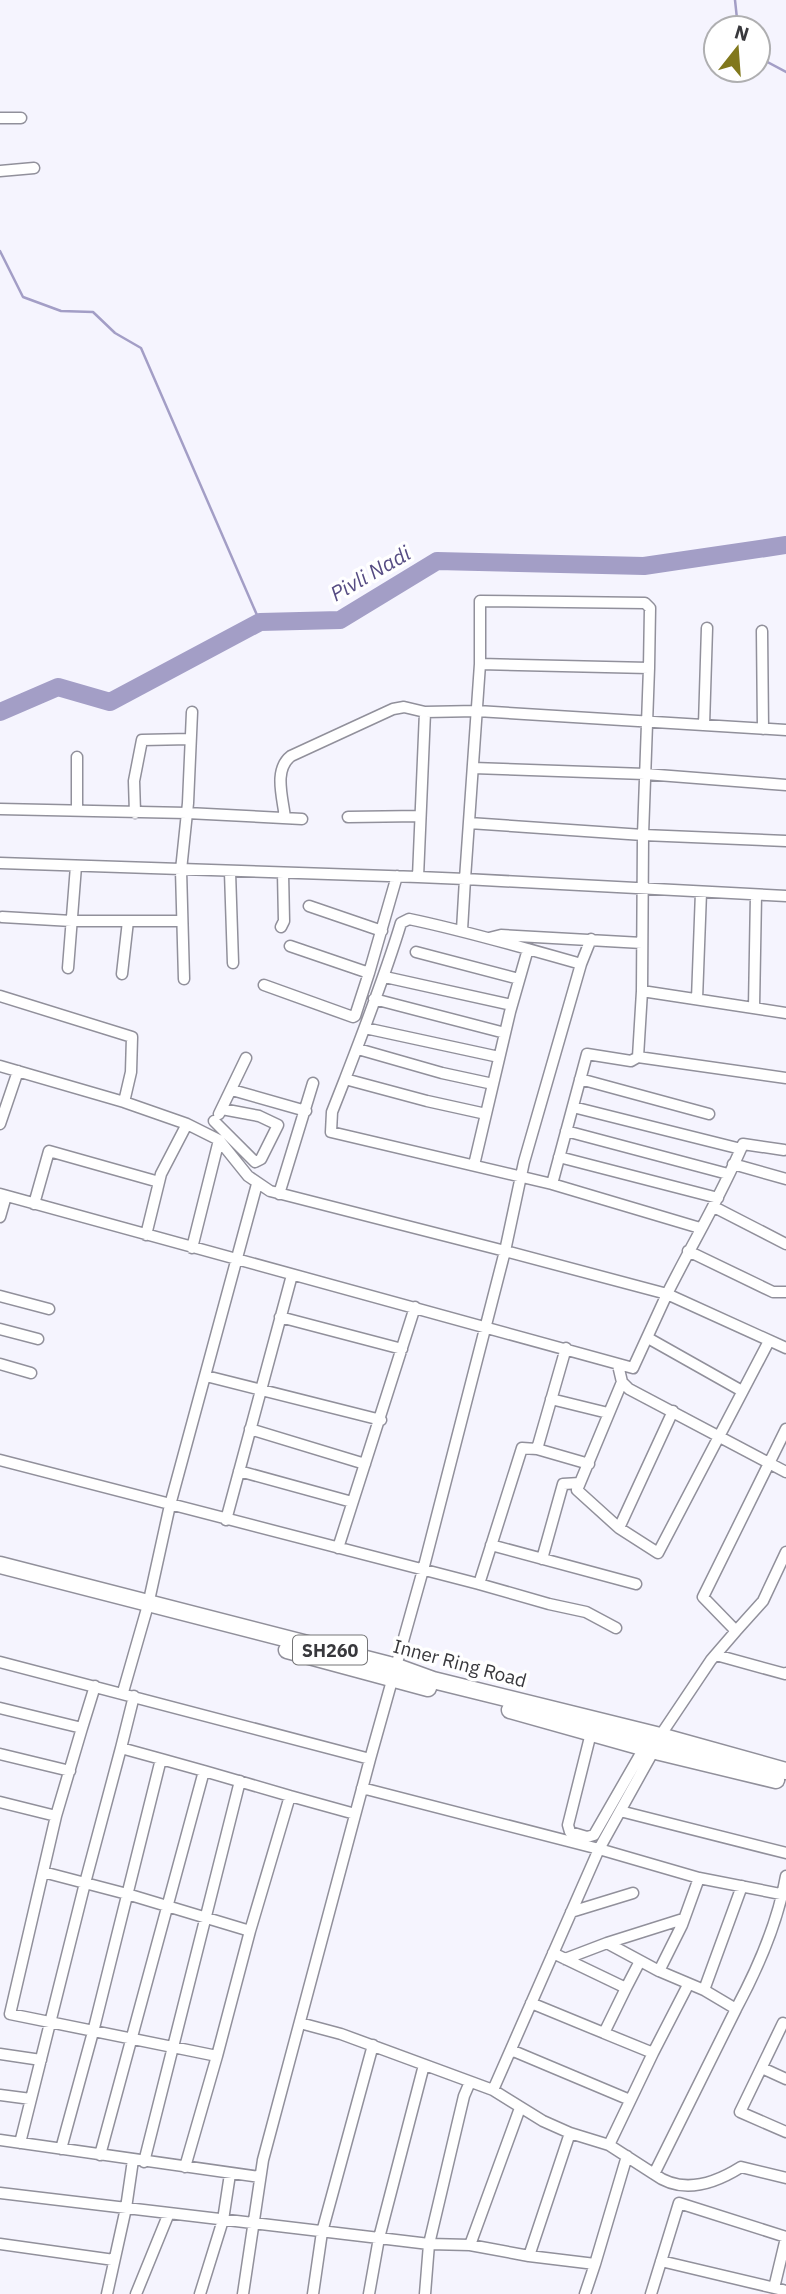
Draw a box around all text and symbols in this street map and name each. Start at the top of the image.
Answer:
north arrow [702,14,772,84]
text: N [732,19,752,46]
water label: Pivli Nadi [325,539,416,607]
street label: Inner Ring Road [391,1634,529,1692]
road number: SH260 [293,1636,367,1665]

